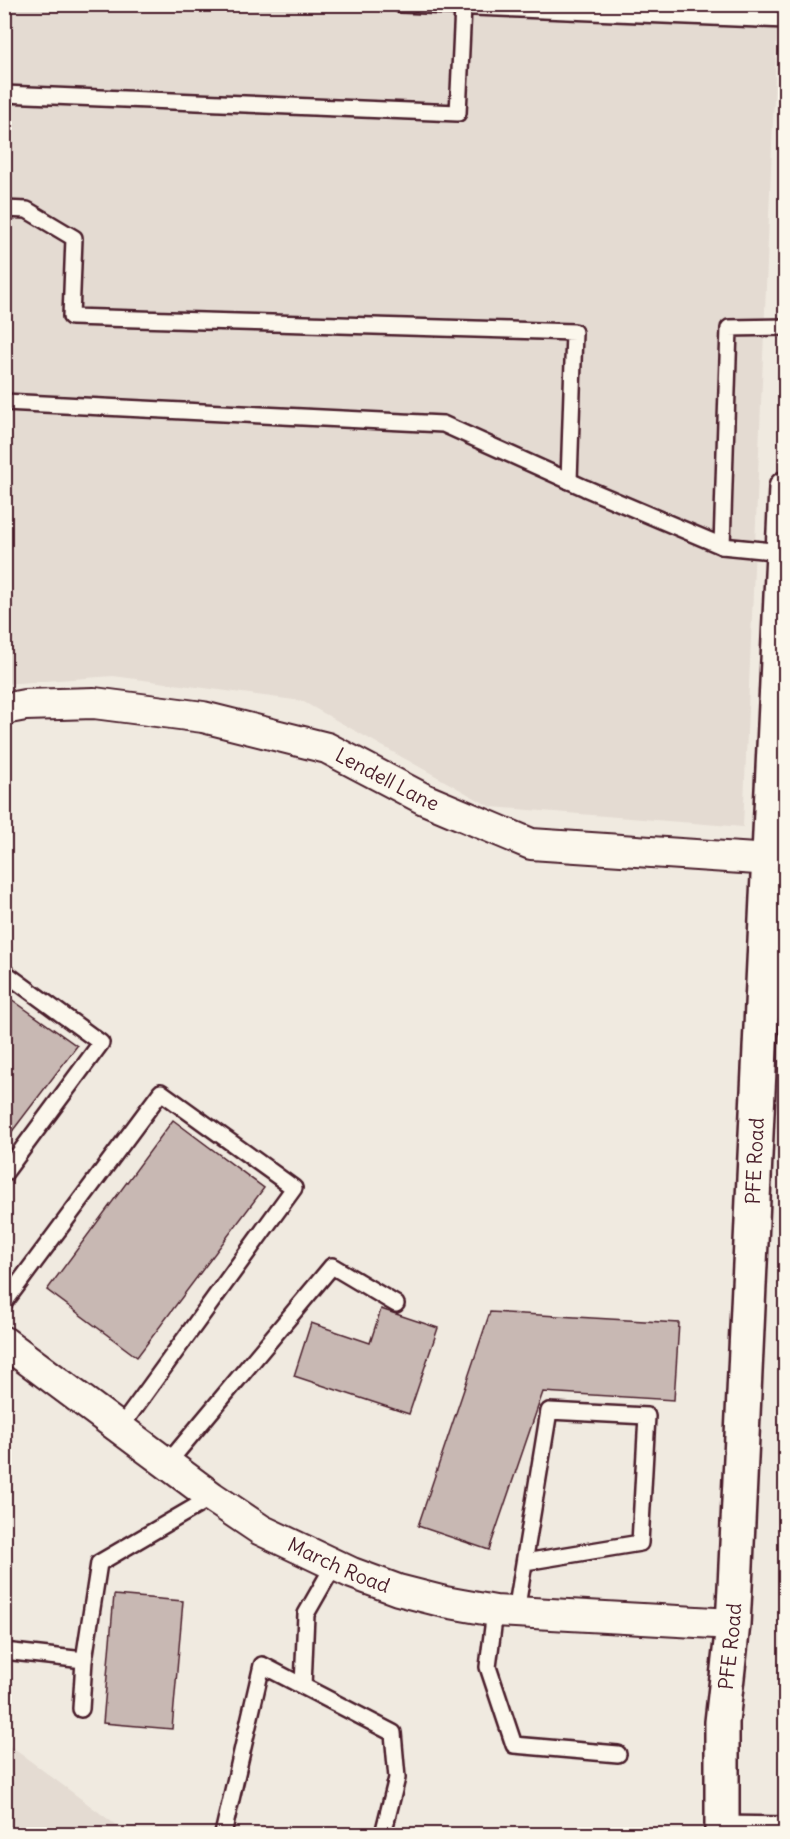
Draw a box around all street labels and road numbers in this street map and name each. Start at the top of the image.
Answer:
street label: Lendell Lane [331,742,443,816]
street label: PFE Road [740,1117,769,1205]
street label: March Road [284,1532,394,1598]
street label: PFE Road [713,1602,746,1691]

